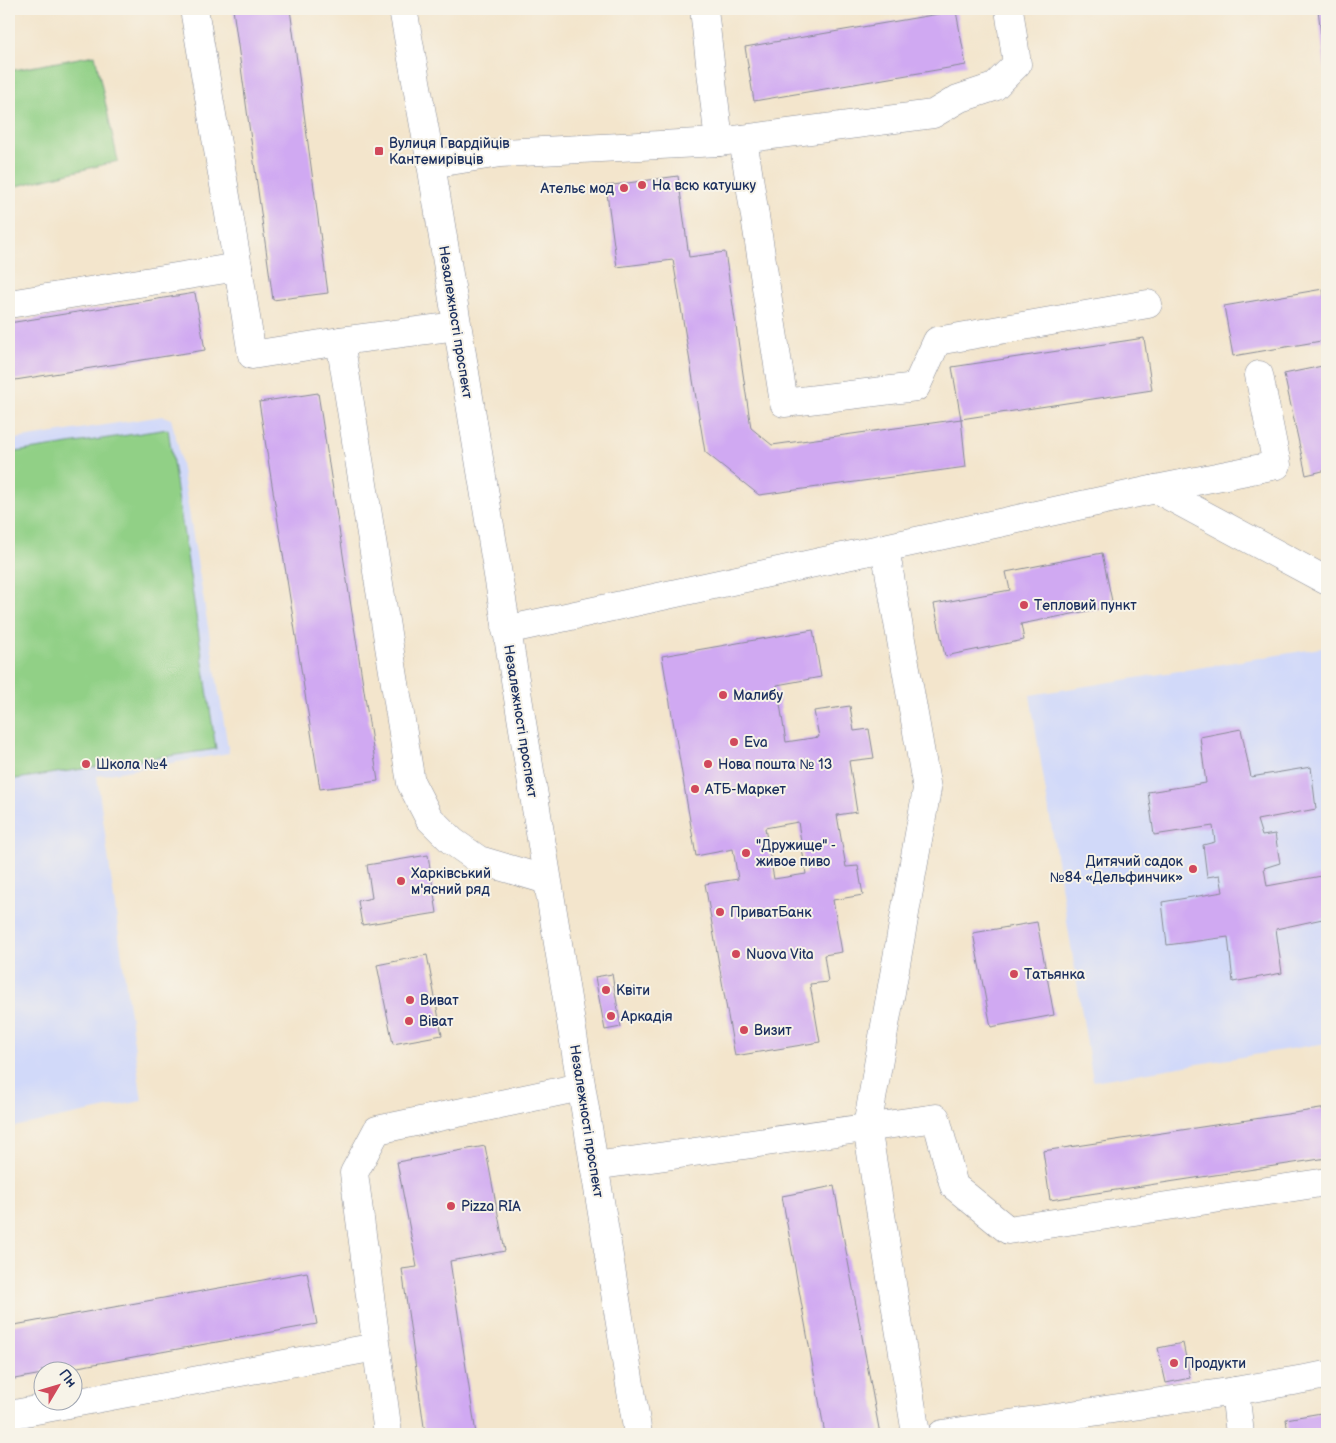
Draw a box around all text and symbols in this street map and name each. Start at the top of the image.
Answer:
place label: Вулиця Гвардійців Кантемирівців [389,135,510,168]
marker: Вулиця Гвардійців Кантемирівців [373,145,385,157]
place label: На всю катушку [652,177,757,194]
marker: На всю катушку [636,179,648,191]
place label: Ательє мод [540,180,614,197]
marker: Ательє мод [618,182,630,194]
street label: Незалежності проспект [435,244,476,400]
place label: Тепловий пункт [1034,597,1137,614]
marker: Тепловий пункт [1018,599,1030,611]
street label: Незалежності проспект [500,643,541,799]
place label: Малибу [733,687,783,704]
marker: Малибу [717,689,729,701]
place label: Eva [744,734,768,751]
marker: Eva [728,736,740,748]
place label: Школа №4 [96,756,168,773]
place label: Нова пошта № 13 [718,756,832,773]
marker: Школа №4 [80,758,92,770]
marker: Нова пошта № 13 [702,758,714,770]
place label: АТБ-Маркет [704,781,787,798]
marker: АТБ-Маркет [689,783,701,795]
place label: "Дружище" - живое пиво [756,837,836,870]
marker: "Дружище" - живое пиво [740,847,752,859]
place label: Дитячий садок №84 «Дельфинчик» [1050,853,1184,886]
marker: Дитячий садок №84 «Дельфинчик» [1187,863,1199,875]
place label: Харківський м'ясний ряд [411,865,491,898]
marker: Харківський м'ясний ряд [395,875,407,887]
place label: ПриватБанк [730,904,812,921]
marker: ПриватБанк [714,906,726,918]
place label: Nuova Vita [746,946,814,963]
marker: Nuova Vita [730,948,742,960]
place label: Татьянка [1024,966,1086,983]
marker: Татьянка [1008,968,1020,980]
place label: Квіти [616,982,650,999]
marker: Квіти [600,984,612,996]
place label: Виват [420,992,459,1009]
marker: Виват [404,994,416,1006]
place label: Аркадія [620,1008,673,1025]
marker: Аркадія [605,1010,617,1022]
place label: Віват [419,1013,454,1030]
marker: Віват [403,1015,415,1027]
place label: Визит [754,1022,792,1039]
marker: Визит [738,1024,750,1036]
street label: Незалежності проспект [566,1043,607,1199]
place label: Pizza RIA [461,1198,521,1215]
marker: Pizza RIA [445,1200,457,1212]
place label: Продукти [1184,1355,1246,1372]
marker: Продукти [1168,1357,1180,1369]
north arrow [32,1360,82,1410]
text: Пн [55,1366,80,1391]

